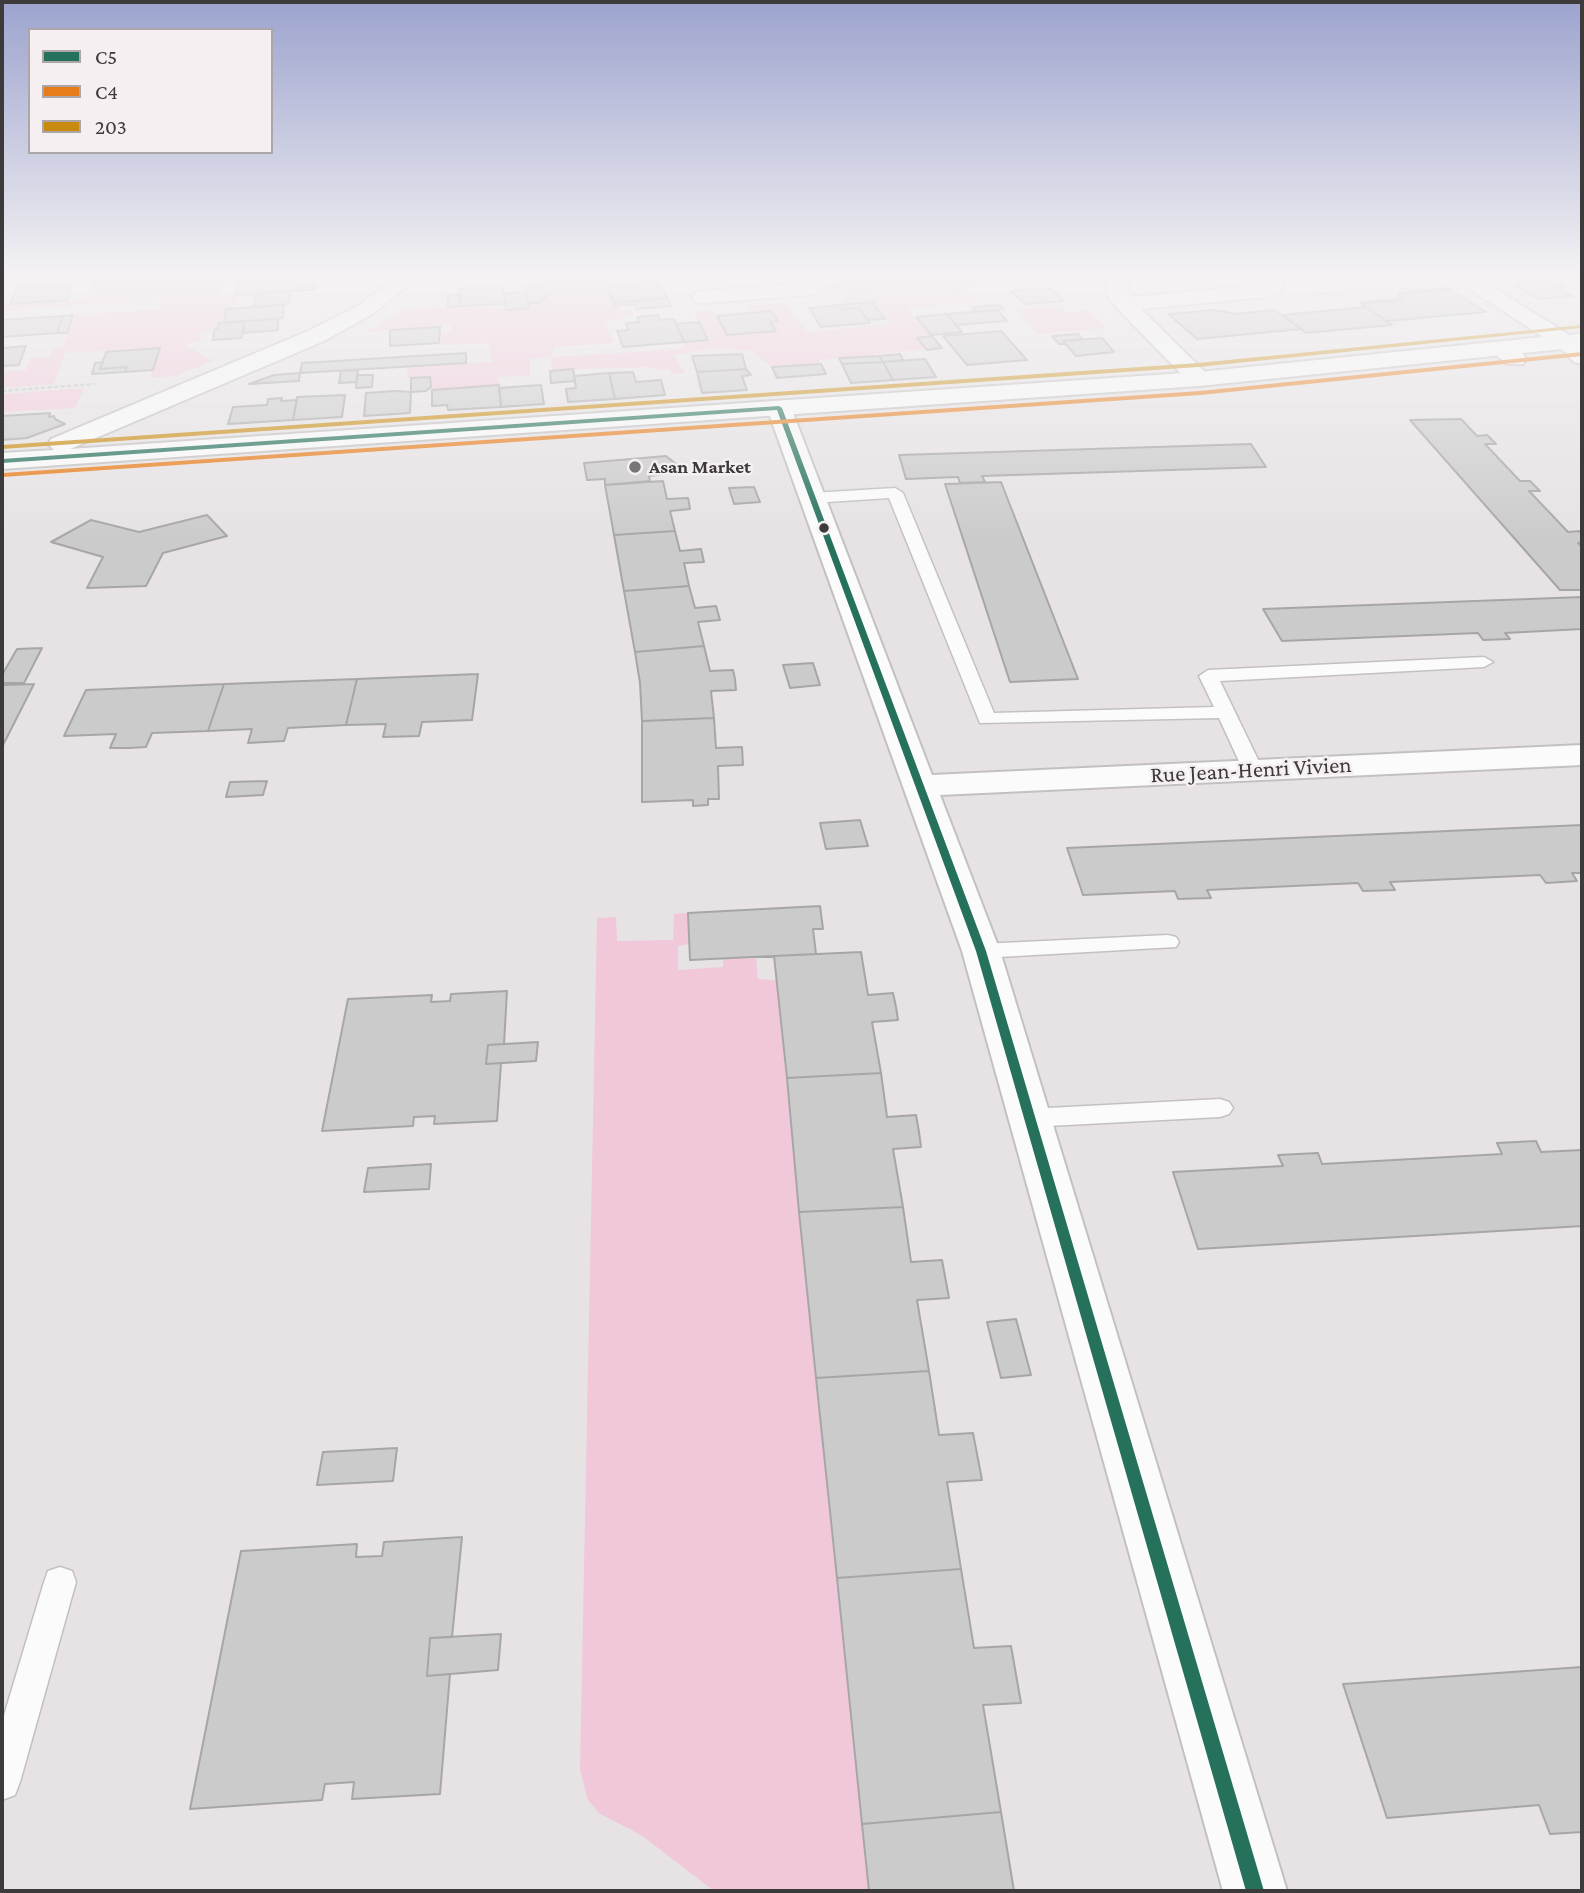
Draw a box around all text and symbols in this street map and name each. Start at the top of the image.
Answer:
legend [28,28,273,154]
text: C5 [95,45,117,69]
text: C4 [95,80,118,104]
text: 203 [95,115,127,139]
place label: Asan Market [649,456,751,478]
marker: Asan Market [627,459,643,475]
unlabelled marker [817,521,831,535]
street label: Rue Jean-Henri Vivien [1150,751,1352,789]

